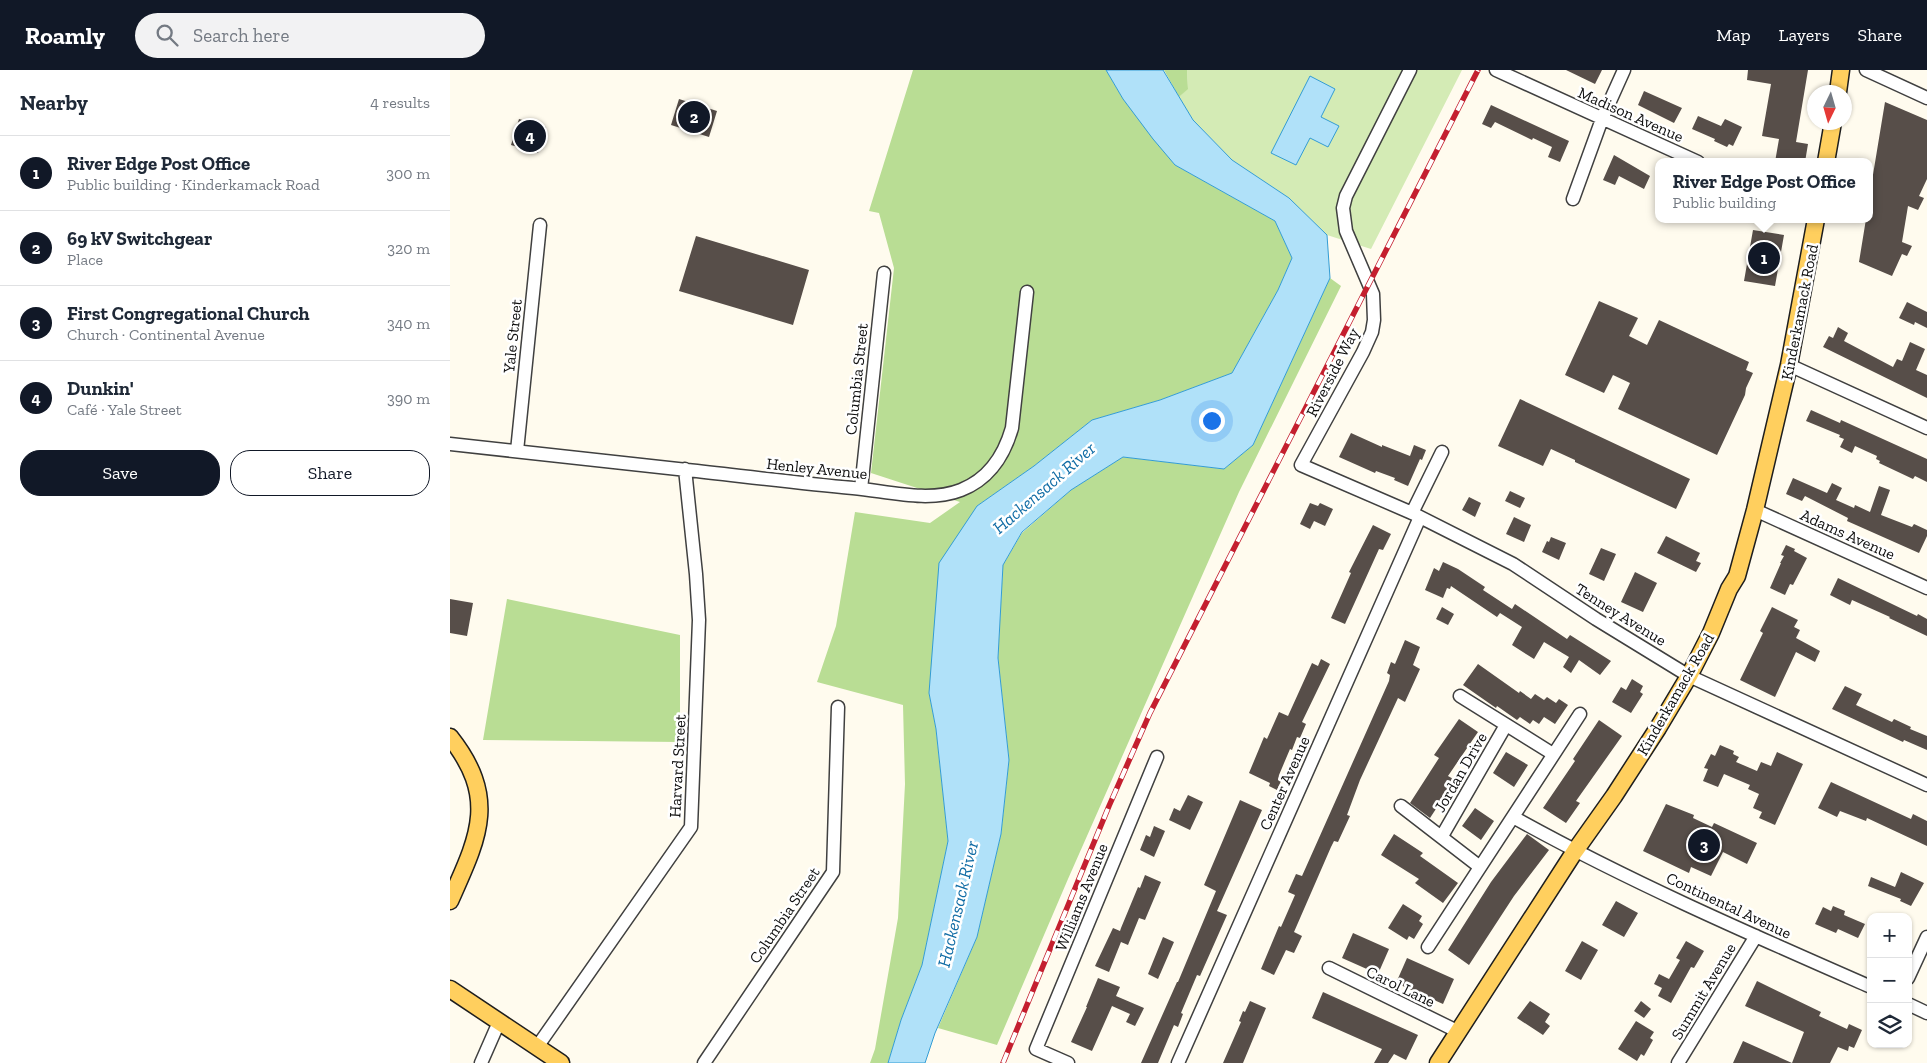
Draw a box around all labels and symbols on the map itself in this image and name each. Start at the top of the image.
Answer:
street label: Madison Avenue [1575,83,1686,146]
north arrow [1807,85,1852,130]
pin: 2 [678,98,710,136]
pin: 4 [514,117,546,155]
pin: 1 [1748,239,1780,277]
street label: Kinderkamack Road [1777,242,1822,382]
street label: Yale Street [499,298,526,375]
street label: Columbia Street [841,322,872,436]
street label: Riverside Way [1302,324,1363,420]
your location [1199,408,1225,434]
water label: Hackensack River [988,437,1100,539]
street label: Henley Avenue [765,454,868,483]
street label: Adams Avenue [1798,505,1898,564]
street label: Tenney Avenue [1572,579,1670,650]
street label: Kinderkamack Road [1633,629,1718,759]
street label: Harvard Street [665,714,690,818]
street label: Jordan Drive [1430,729,1491,815]
street label: Center Avenue [1255,733,1314,833]
pin: 3 [1688,826,1720,864]
water label: Hackensack River [933,838,983,969]
street label: Williams Avenue [1051,841,1112,954]
street label: Columbia Street [745,863,824,967]
street label: Continental Avenue [1663,868,1794,943]
street label: Summit Avenue [1667,939,1740,1043]
street label: Carol Lane [1363,962,1438,1011]

